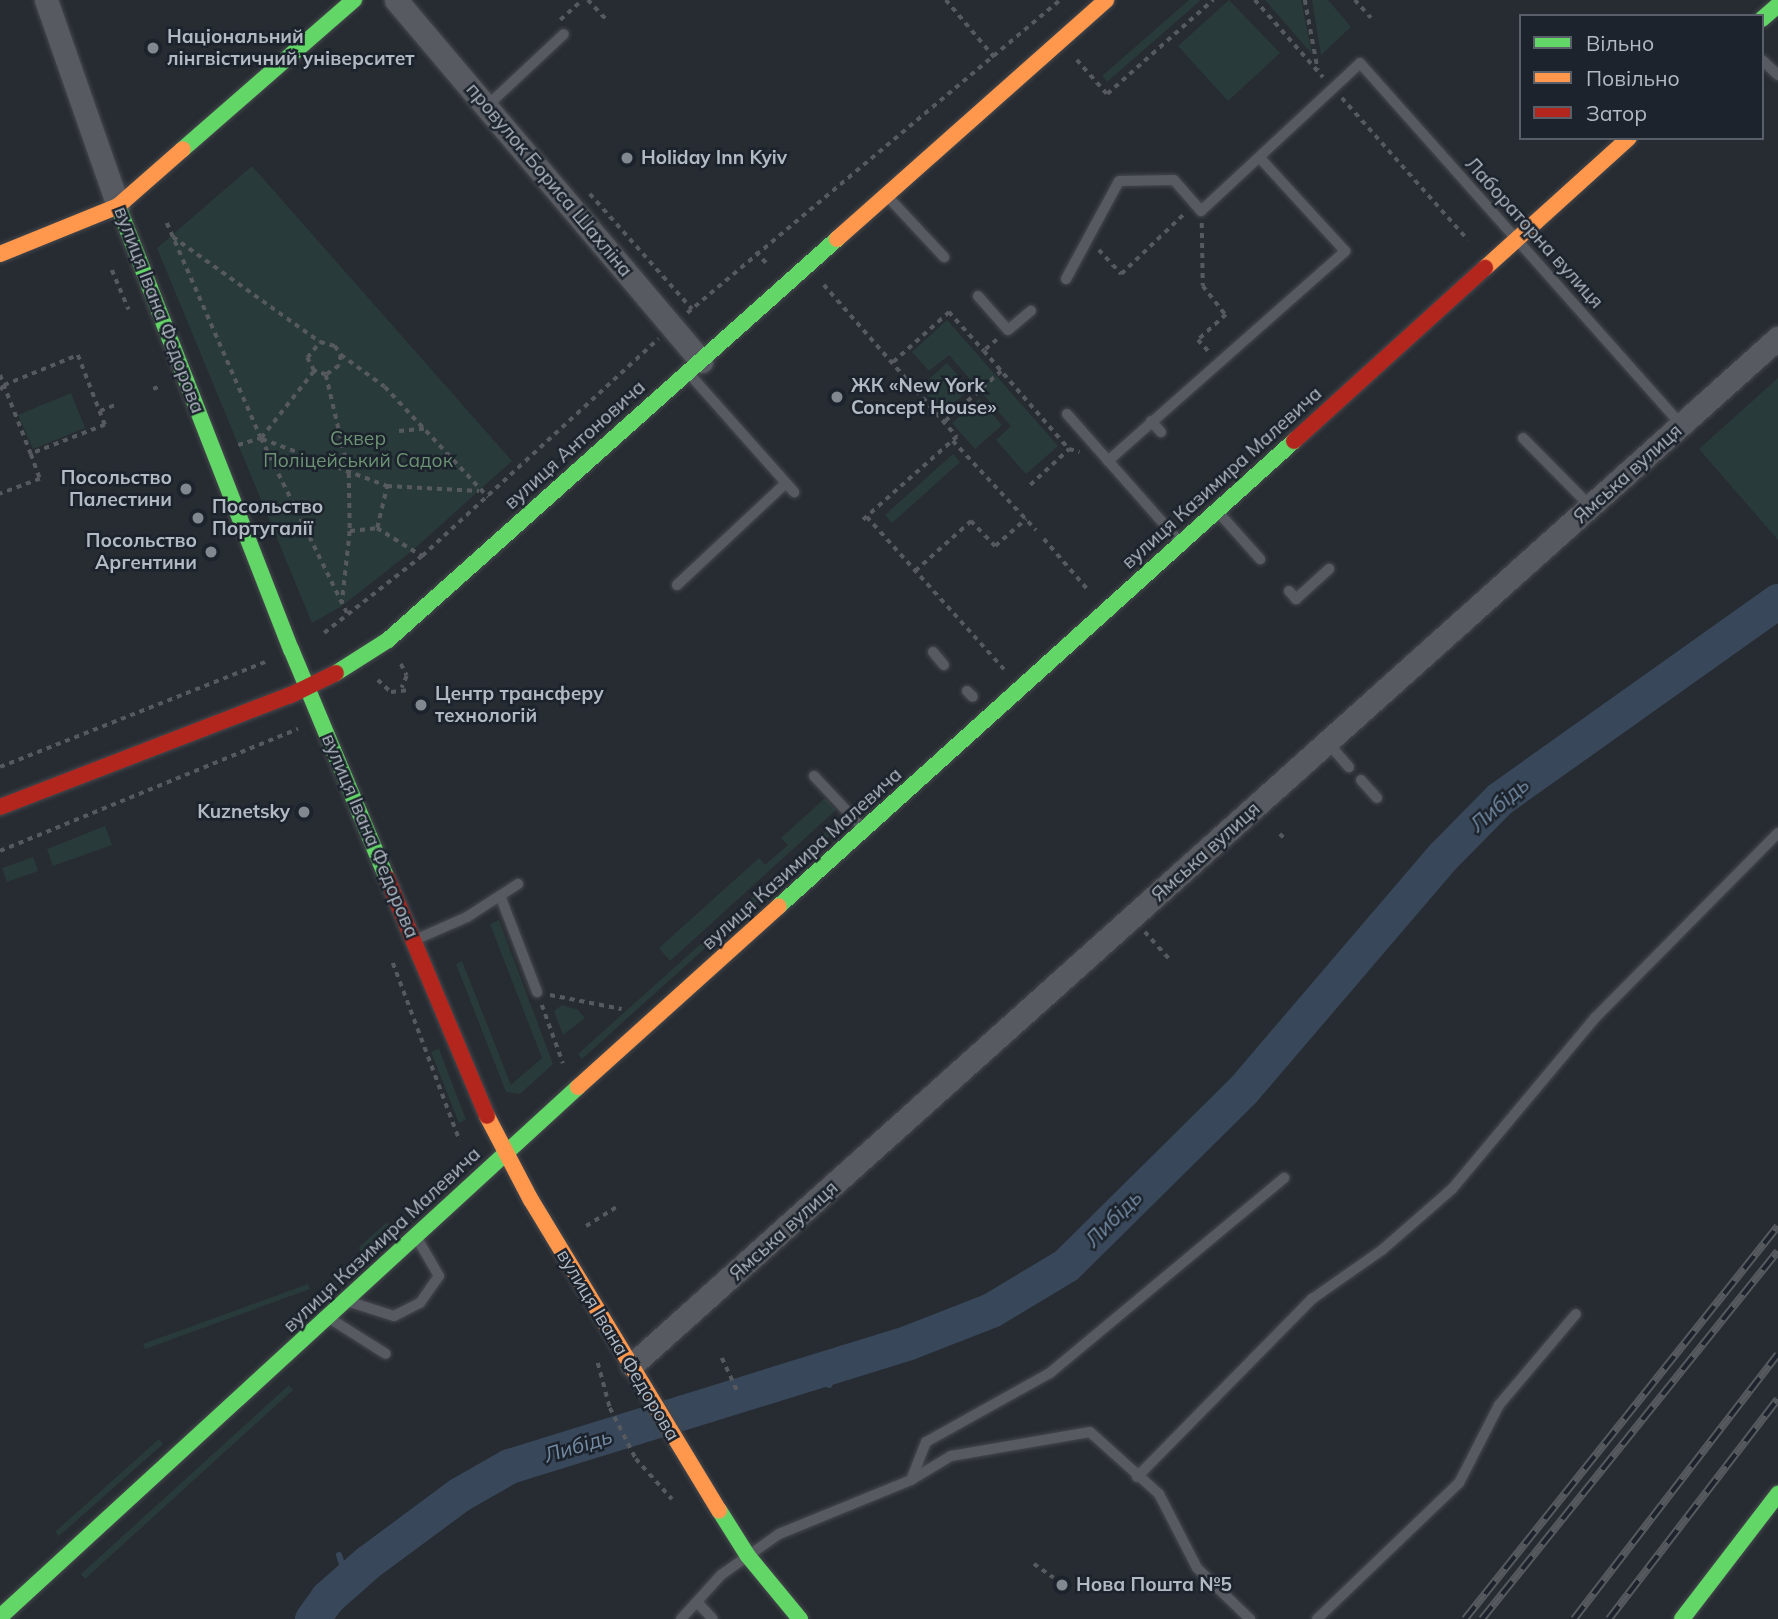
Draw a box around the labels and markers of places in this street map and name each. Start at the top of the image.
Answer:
place label: Національний лінгвістичний університет [167,26,415,70]
marker: Національний лінгвістичний університет [145,40,161,56]
place label: Holiday Inn Kyiv [641,147,787,169]
marker: Holiday Inn Kyiv [619,150,635,166]
place label: ЖК «New York Concept House» [851,375,997,419]
marker: ЖК «New York Concept House» [829,389,845,405]
place label: Посольство Палестини [61,467,172,511]
marker: Посольство Палестини [178,481,194,497]
place label: Посольство Португалії [212,496,323,540]
marker: Посольство Португалії [190,510,206,526]
place label: Посольство Аргентини [86,530,197,574]
marker: Посольство Аргентини [203,544,219,560]
place label: Центр трансферу технологій [435,683,604,727]
marker: Центр трансферу технологій [413,697,429,713]
place label: Kuznetsky [197,801,290,823]
marker: Kuznetsky [296,804,312,820]
place label: Нова Пошта №5 [1076,1574,1232,1596]
marker: Нова Пошта №5 [1054,1577,1070,1593]

